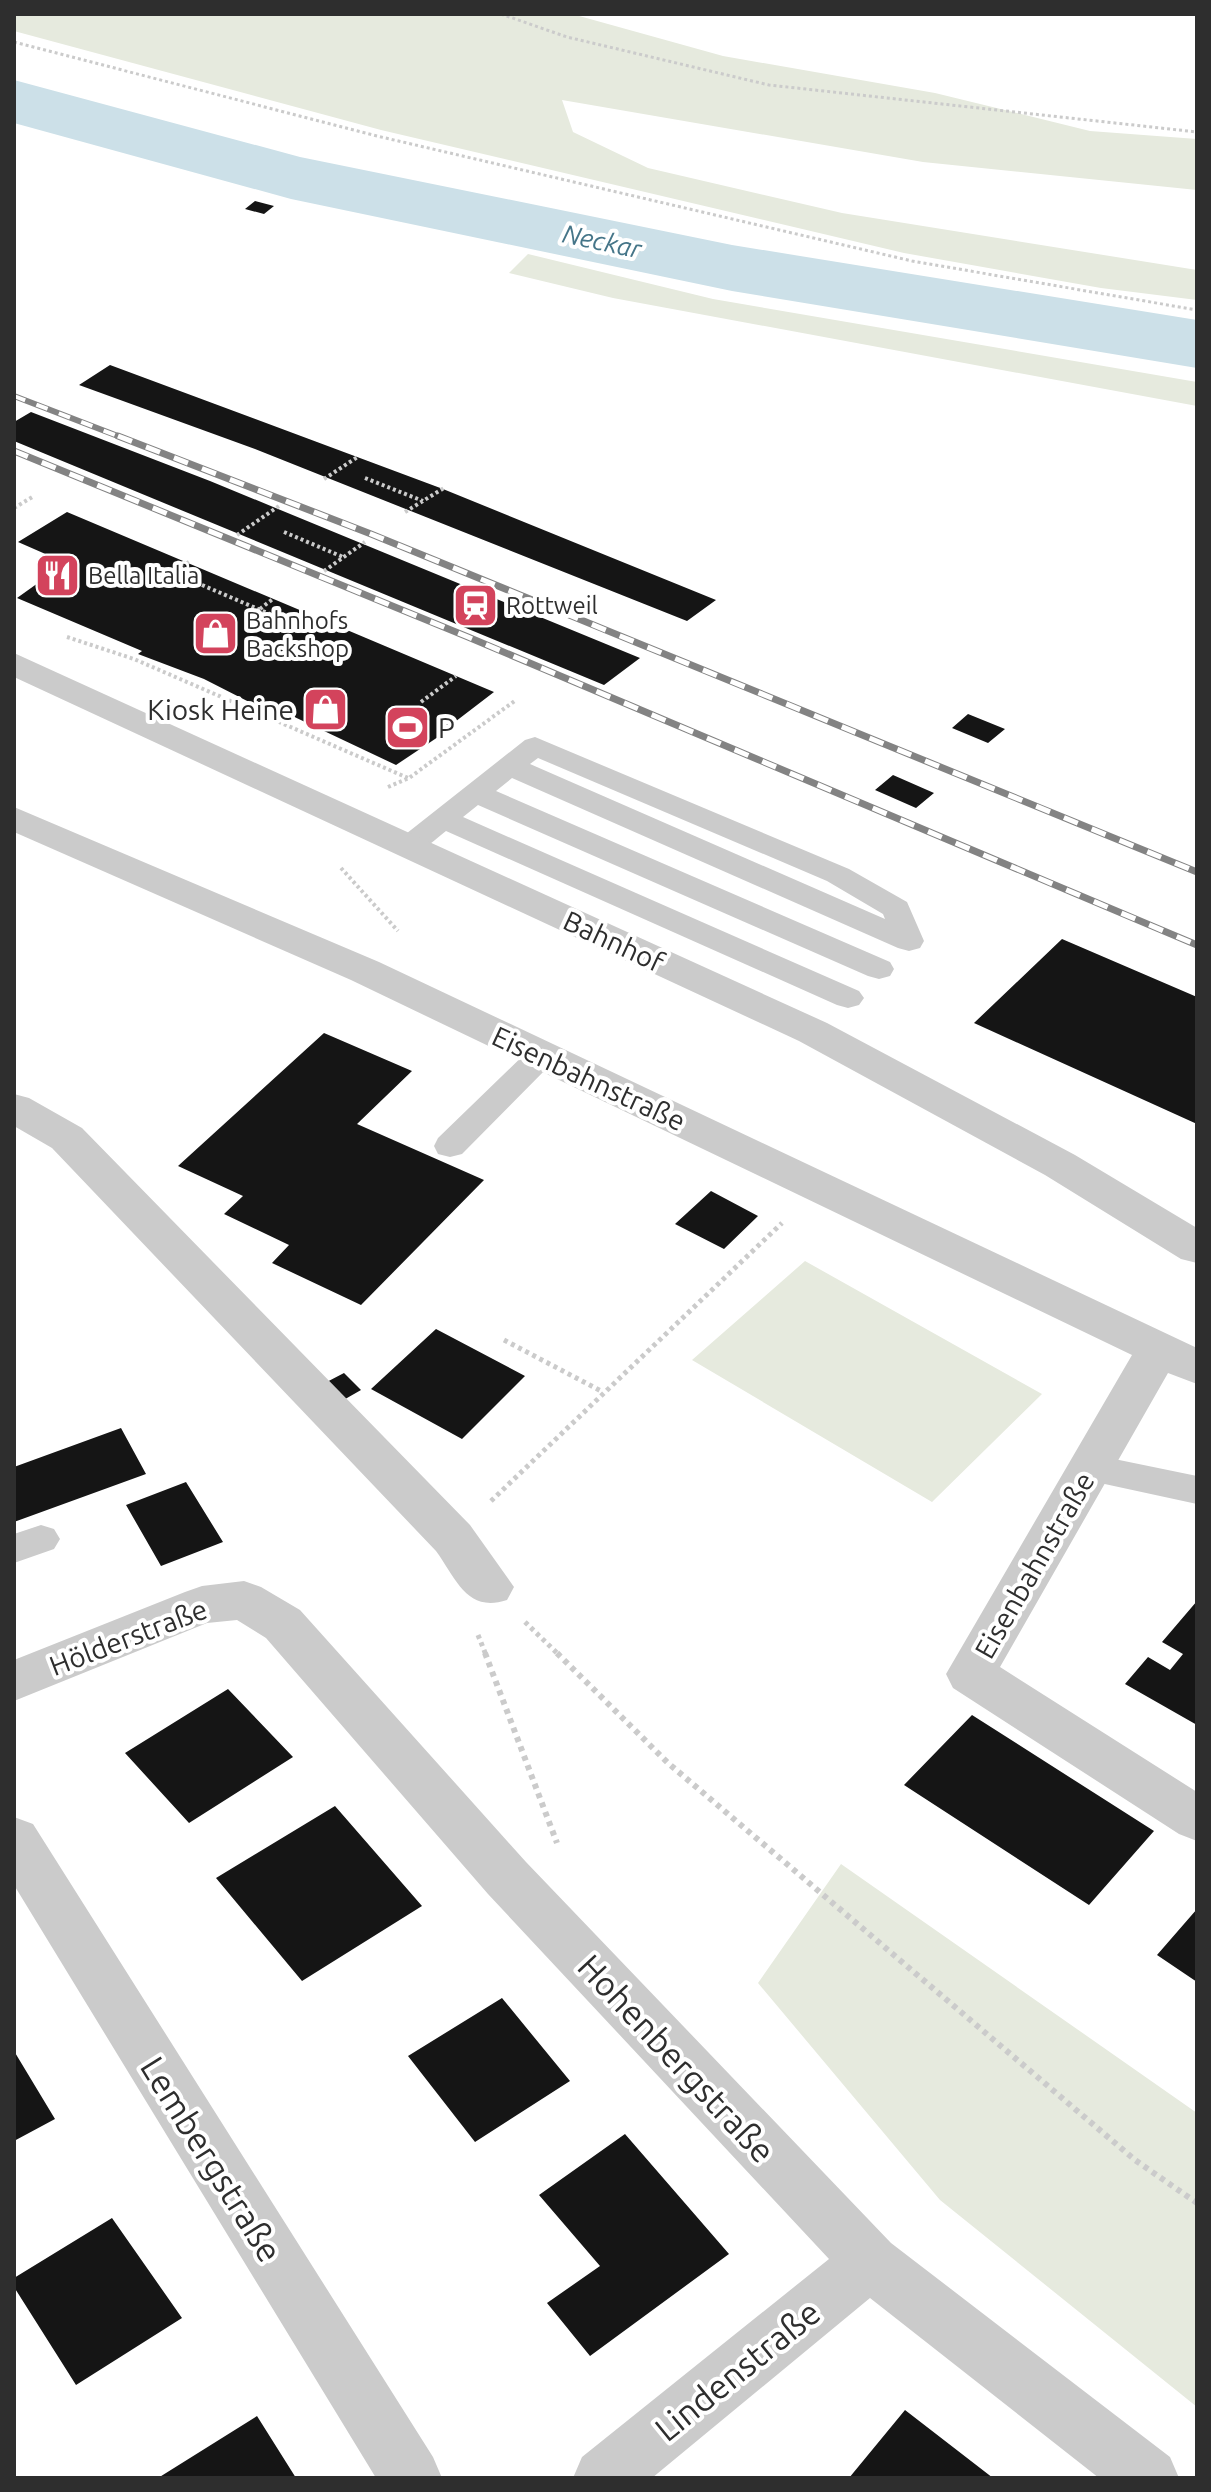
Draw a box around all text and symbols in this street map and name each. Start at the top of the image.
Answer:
water label: Neckar [560,218,645,264]
restaurant icon: Bella Italia [33,551,81,599]
place label: Bella Italia [88,562,199,589]
station icon: Rottweil [451,581,499,629]
place label: Rottweil [506,592,598,619]
place label: Bahnhofs Backshop [246,607,349,662]
shop icon: Bahnhofs Backshop [191,610,239,658]
shop icon: Kiosk Heine [301,685,349,733]
place label: Kiosk Heine [147,694,294,725]
sports icon: P [383,703,431,751]
place label: P [438,712,455,743]
street label: Bahnhof [559,904,669,978]
street label: Eisenbahnstraße [488,1020,690,1136]
street label: Eisenbahnstraße [968,1467,1100,1663]
street label: Hölderstraße [45,1593,211,1681]
street label: Hohenbergstraße [571,1946,783,2170]
street label: Lembergstraße [134,2050,290,2268]
street label: Lindenstraße [647,2292,827,2448]

